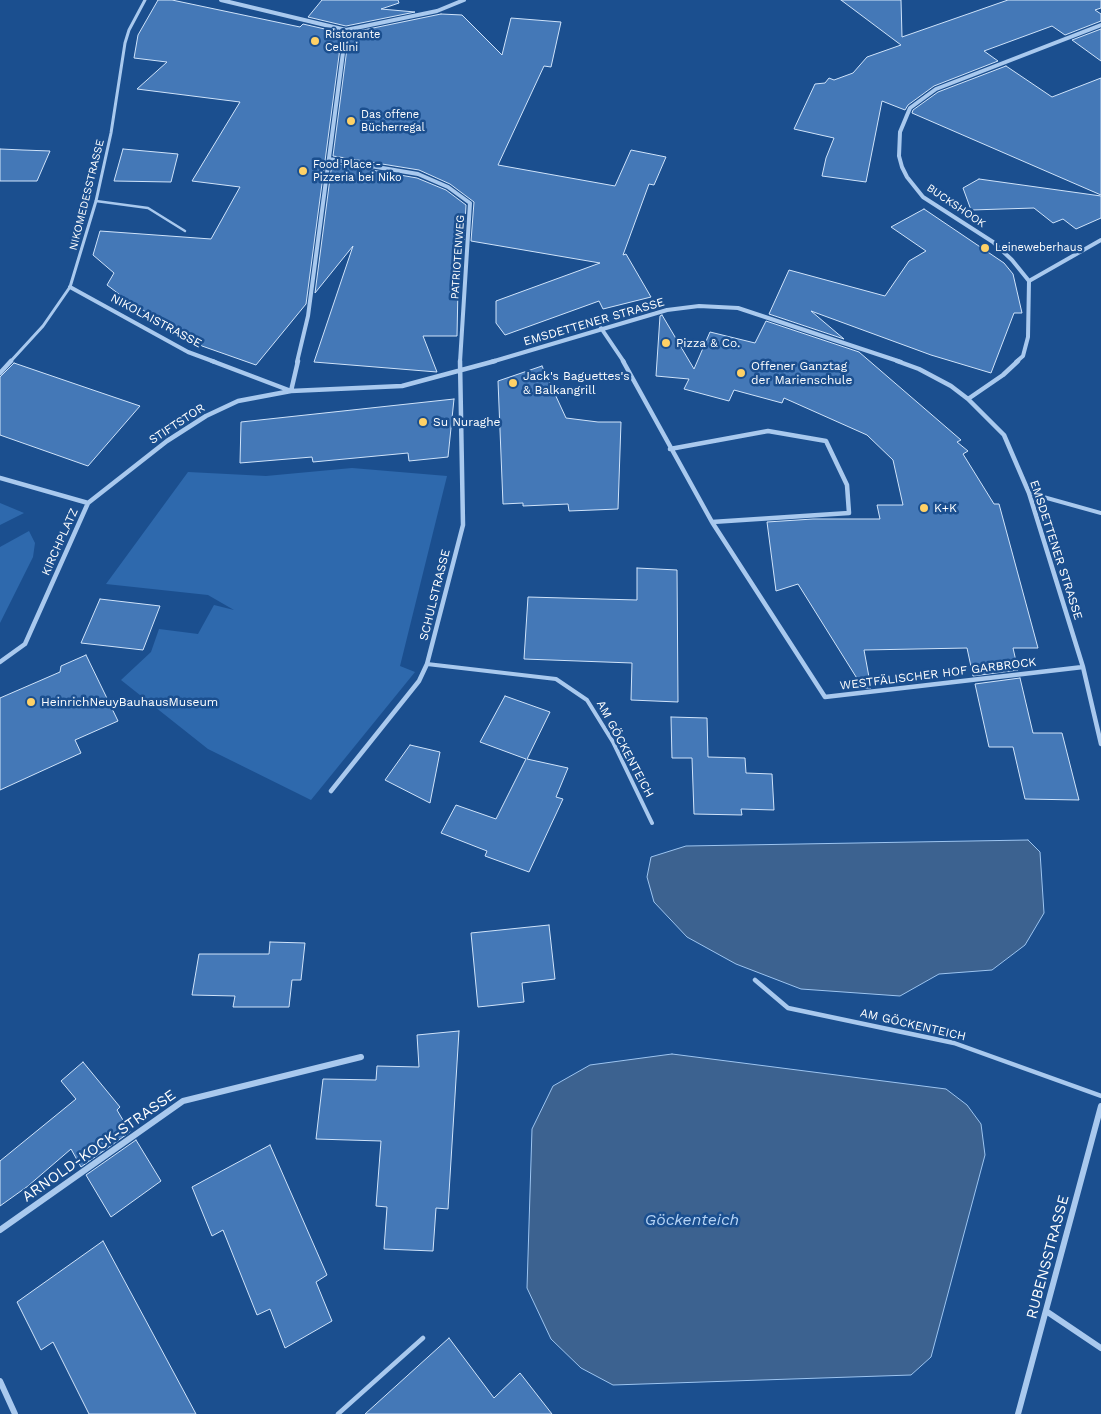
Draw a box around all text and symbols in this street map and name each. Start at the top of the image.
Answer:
place label: Ristorante Cellini [325,28,380,54]
marker: Ristorante Cellini [309,35,321,47]
place label: Das offene Bücherregal [361,108,425,134]
marker: Das offene Bücherregal [345,115,357,127]
street label: NIKOMEDESSTRASSE [67,138,107,252]
place label: Food Place - Pizzeria bei Niko [313,158,402,184]
marker: Food Place - Pizzeria bei Niko [297,165,309,177]
street label: BUCKSHOOK [924,181,988,231]
street label: PATRIOTENWEG [448,214,468,300]
place label: Leineweberhaus [995,241,1082,255]
marker: Leineweberhaus [979,242,991,254]
street label: NIKOLAISTRASSE [108,291,204,351]
street label: EMSDETTENER STRASSE [522,295,666,349]
place label: Pizza & Co. [676,336,740,350]
marker: Pizza & Co. [660,337,672,349]
place label: Offener Ganztag der Marienschule [751,359,852,387]
marker: Offener Ganztag der Marienschule [735,367,747,379]
place label: Jack's Baguettes's & Balkangrill [523,369,630,397]
marker: Jack's Baguettes's & Balkangrill [507,377,519,389]
street label: STIFTSTOR [146,401,208,447]
place label: Su Nuraghe [433,415,500,429]
marker: Su Nuraghe [417,416,429,428]
street label: EMSDETTENER STRASSE [1027,478,1085,622]
place label: K+K [934,501,957,515]
marker: K+K [918,502,930,514]
street label: KIRCHPLATZ [39,506,81,578]
street label: SCHULSTRASSE [417,548,453,642]
street label: WESTFÄLISCHER HOF GARBROCK [839,655,1037,693]
place label: HeinrichNeuyBauhausMuseum [41,695,218,709]
marker: HeinrichNeuyBauhausMuseum [25,696,37,708]
street label: AM GÖCKENTEICH [593,698,657,800]
street label: AM GÖCKENTEICH [859,1006,967,1044]
street label: ARNOLD-KOCK-STRASSE [19,1086,179,1206]
street label: RUBENSSTRASSE [1023,1193,1073,1321]
water label: Göckenteich [645,1210,739,1230]

